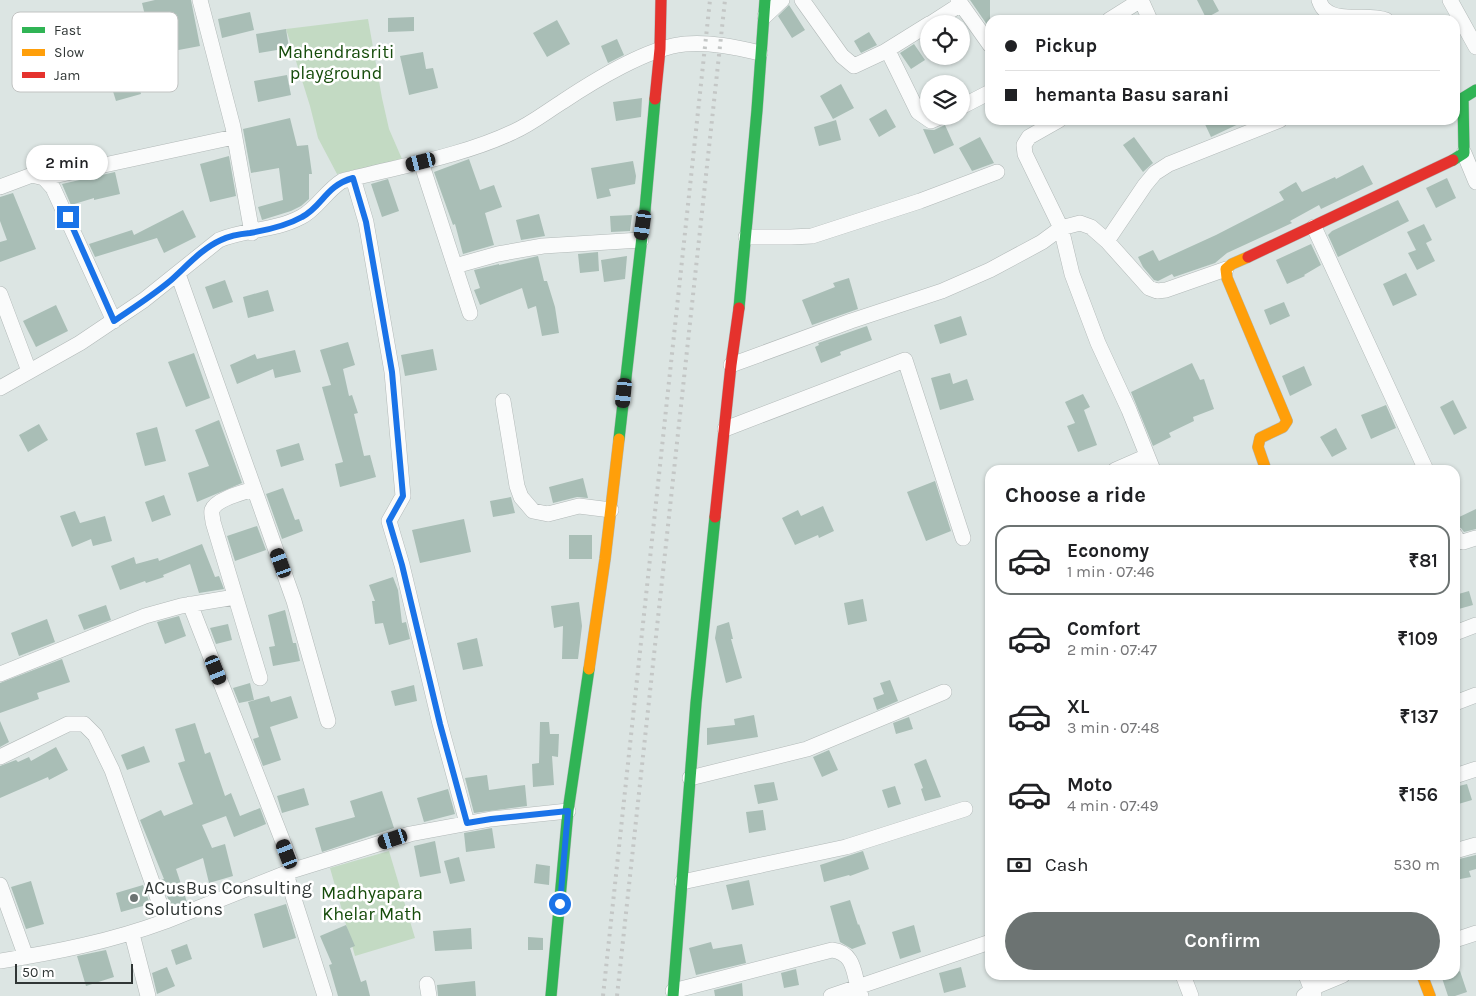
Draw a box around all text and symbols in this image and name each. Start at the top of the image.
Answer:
legend [12,12,178,92]
map controls [920,15,970,125]
button: locate [920,15,970,65]
text: Fast [54,22,81,39]
text: Pickup [1035,35,1097,57]
park label: Mahendrasriti playground [278,41,394,84]
text: Slow [54,44,84,61]
text: Jam [54,67,80,84]
button: layers [920,75,970,125]
text: hemanta Basu sarani [1035,84,1229,106]
callout: 2 min [27,144,109,180]
car [404,151,437,173]
text: 2 min [45,153,89,172]
route end [57,206,79,228]
car [633,209,652,241]
car [614,377,633,409]
text: Choose a ride [1005,482,1146,508]
icon: car [1007,538,1052,583]
text: Economy [1067,540,1149,562]
car [268,546,293,580]
text: ₹81 [1408,550,1438,572]
text: 1 min · 07:46 [1067,562,1155,581]
icon: car [1007,616,1052,661]
text: Comfort [1067,618,1141,640]
text: ₹109 [1397,628,1438,650]
text: 2 min · 07:47 [1067,640,1157,659]
car [203,653,228,687]
icon: car [1007,694,1052,739]
text: XL [1067,696,1089,718]
text: ₹137 [1400,706,1438,728]
text: 3 min · 07:48 [1067,718,1160,737]
icon: car [1007,772,1052,817]
text: Moto [1067,774,1113,796]
text: ₹156 [1398,784,1438,806]
text: 4 min · 07:49 [1067,796,1159,815]
car [376,827,409,851]
car [274,837,299,871]
icon: cash [1005,851,1033,879]
text: Cash [1045,854,1089,876]
text: 530 m [1393,855,1440,874]
place label: ACusBus Consulting Solutions [144,877,312,920]
park label: Madhyapara Khelar Math [321,882,423,925]
marker: ACusBus Consulting Solutions [128,892,140,904]
route start [549,893,571,915]
button: Confirm [1005,912,1440,970]
scale bar [15,961,132,984]
text: 50 m [22,964,55,981]

